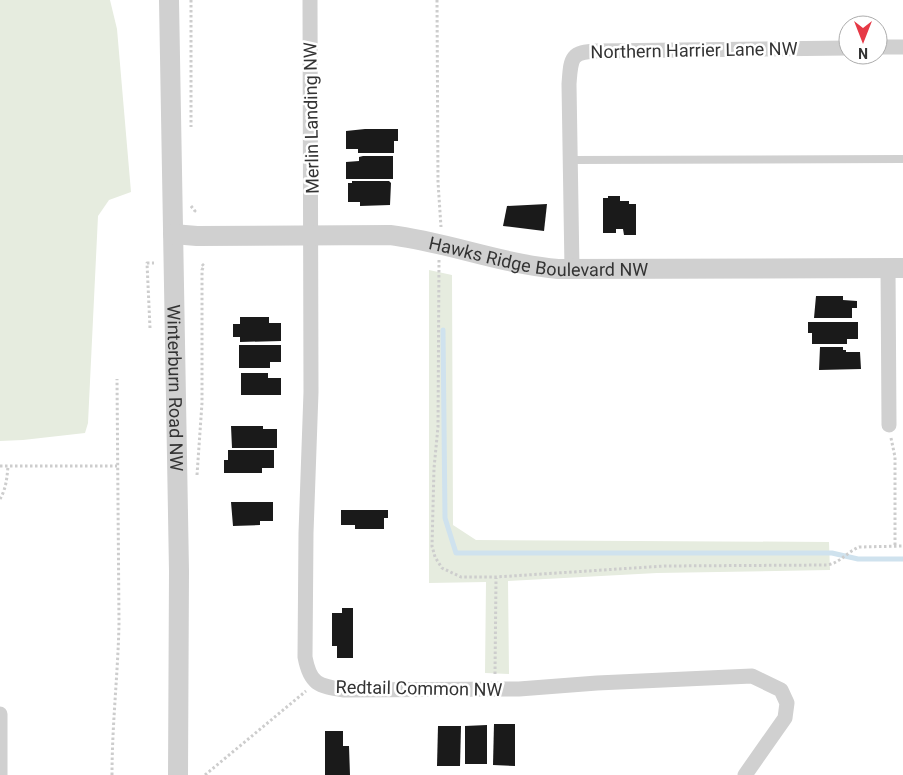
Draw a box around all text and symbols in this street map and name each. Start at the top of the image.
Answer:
north arrow [838,15,888,65]
street label: Northern Harrier Lane NW [590,38,798,62]
street label: Merlin Landing NW [299,42,323,194]
text: N [858,45,868,61]
street label: Hawks Ridge Boulevard NW [427,232,648,280]
street label: Winterburn Road NW [164,304,188,472]
street label: Redtail Common NW [335,676,503,700]

